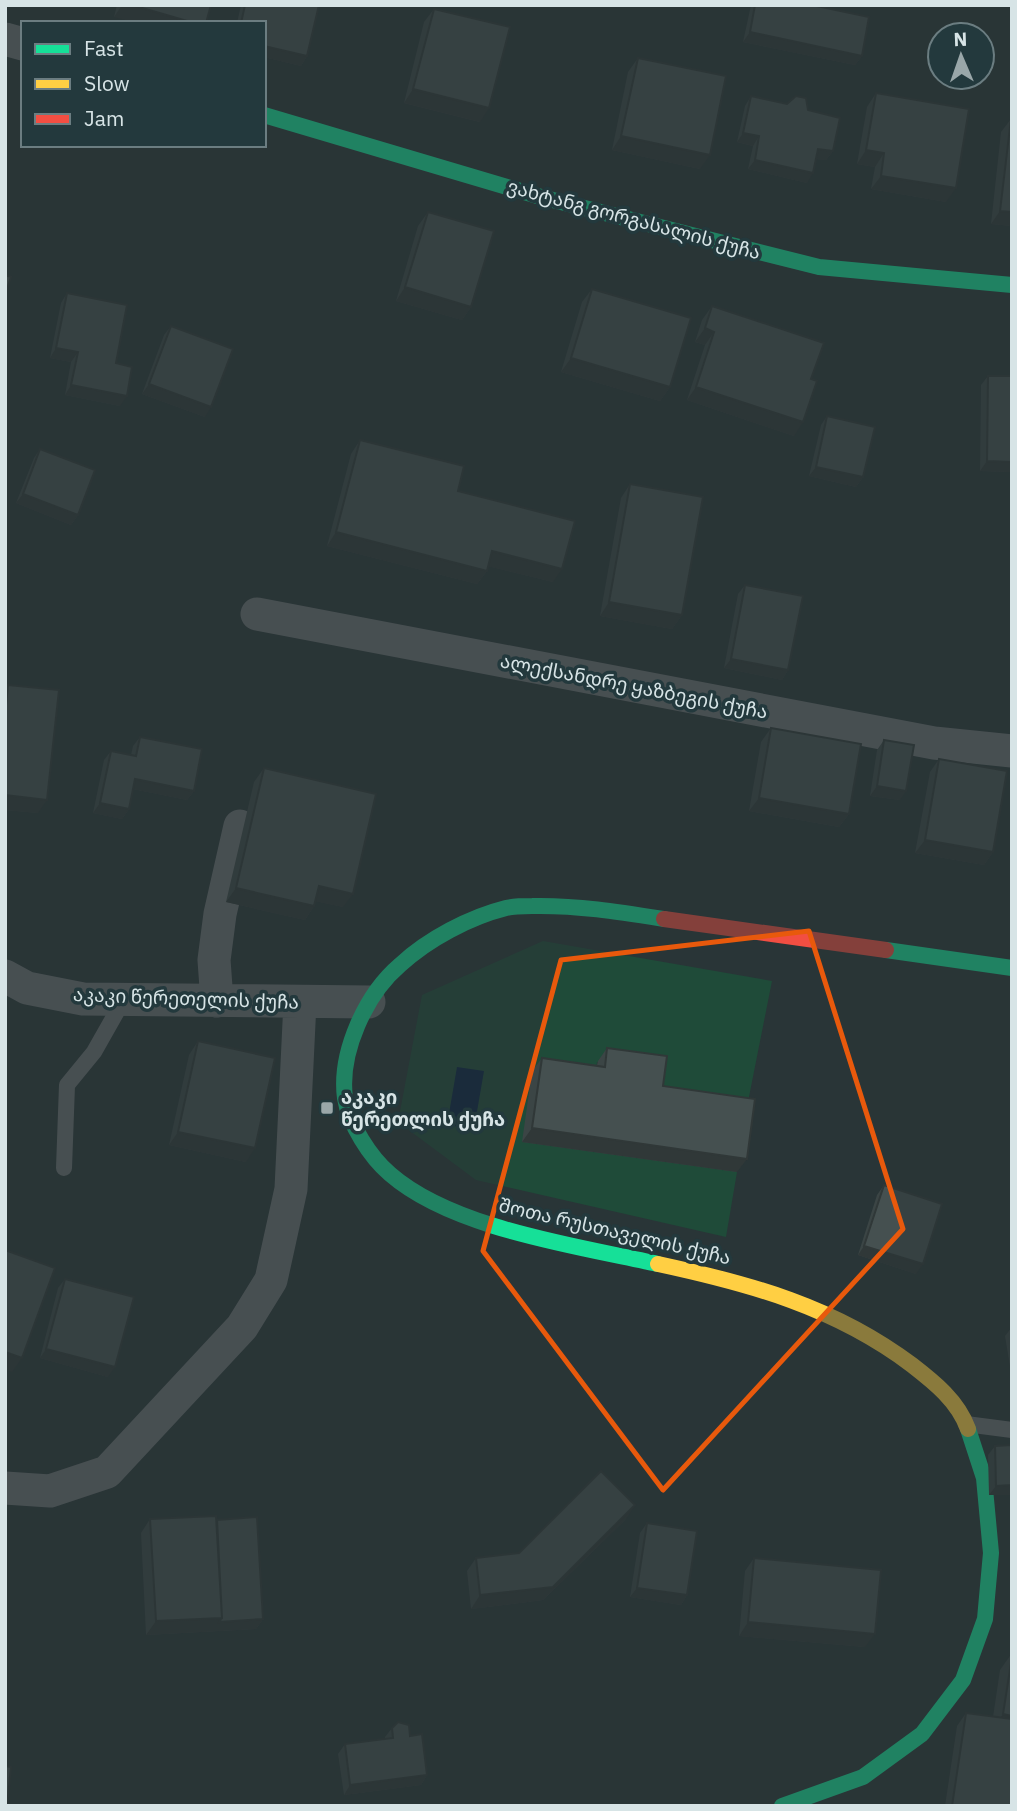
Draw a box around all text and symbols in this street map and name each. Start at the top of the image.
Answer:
legend [21,21,266,147]
north arrow [926,21,996,91]
text: N [953,27,968,51]
text: Fast [84,34,124,62]
text: Slow [84,69,130,97]
text: Jam [84,104,124,132]
street label: ვახტანგ გორგასალის ქუჩა [505,174,763,265]
street label: ალექსანდრე ყაზბეგის ქუჩა [498,648,770,725]
street label: აკაკი წერეთელის ქუჩა [73,982,299,1015]
place label: აკაკი წერეთლის ქუჩა [341,1085,505,1131]
marker: აკაკი წერეთლის ქუჩა [319,1100,335,1116]
street label: შოთა რუსთაველის ქუჩა [497,1193,733,1270]

